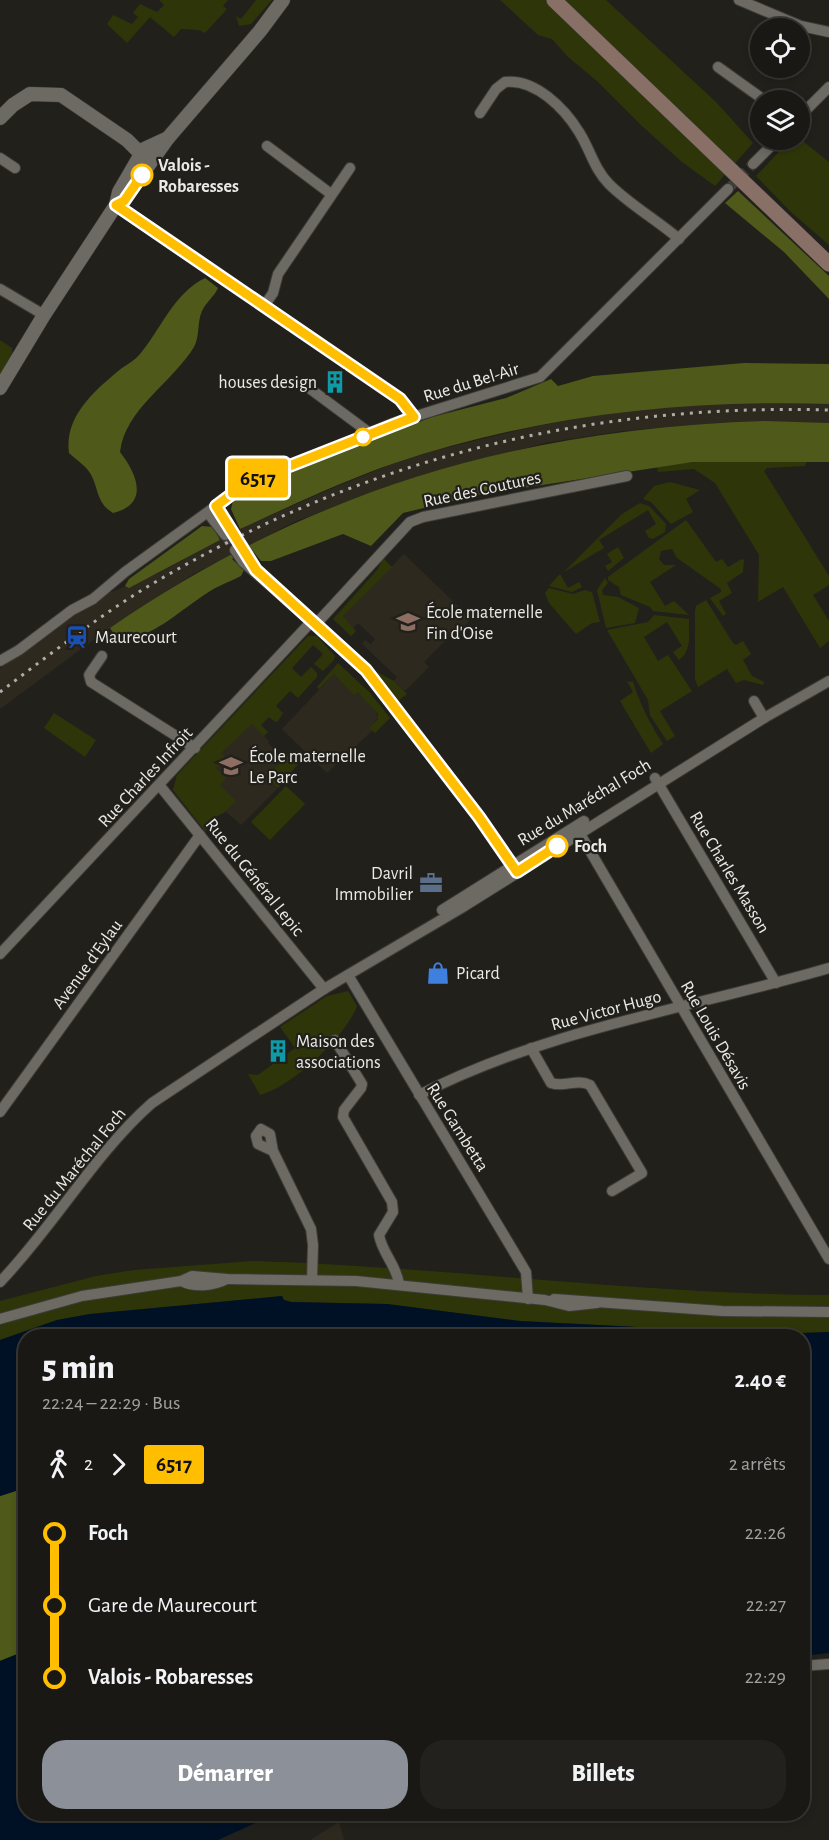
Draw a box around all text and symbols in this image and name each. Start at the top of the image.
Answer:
map controls [750,18,810,150]
button: locate [750,18,810,78]
button: layers [750,90,810,150]
place label: Valois - Robaresses [158,157,239,196]
marker: Valois - Robaresses [131,164,153,186]
street label: Rue du Bel-Air [421,360,521,406]
building icon: houses design [322,369,348,395]
place label: houses design [218,374,317,392]
unlabelled marker [354,428,372,446]
line badge: 6517 [216,458,300,498]
text: 6517 [240,468,276,489]
street label: Rue des Coutures [422,469,543,511]
place label: École maternelle Fin d'Oise [426,601,543,643]
school or university icon: École maternelle Fin d'Oise [395,609,421,635]
station icon: Maurecourt [64,624,90,650]
place label: Maurecourt [95,629,177,647]
street label: Rue Charles Infroit [95,724,196,831]
place label: École maternelle Le Parc [249,745,366,787]
school or university icon: École maternelle Le Parc [218,753,244,779]
street label: Rue du Maréchal Foch [513,754,655,850]
street label: Rue Charles Masson [686,808,773,937]
street label: Rue du Général Lepic [202,816,307,940]
marker: Foch [546,835,568,857]
place label: Foch [574,835,607,857]
place label: Davril Immobilier [334,865,413,904]
office icon: Davril Immobilier [418,870,444,896]
street label: Avenue d'Eylau [50,917,126,1013]
shop icon: Picard [425,960,451,986]
place label: Picard [456,965,500,983]
street label: Rue Louis Désavis [677,978,754,1093]
street label: Rue Victor Hugo [549,988,663,1034]
place label: Maison des associations [296,1033,381,1072]
building icon: Maison des associations [265,1038,291,1064]
street label: Rue Gambetta [423,1080,491,1175]
street label: Rue du Maréchal Foch [20,1105,130,1234]
text: 5 min [42,1352,115,1385]
text: 2.40 € [734,1369,786,1391]
text: 22:24 – 22:29 · Bus [42,1393,180,1413]
icon: walk [42,1448,75,1481]
icon: forward [102,1448,135,1481]
text: 2 [84,1454,93,1474]
text: 6517 [156,1454,192,1475]
text: 2 arrêts [729,1454,786,1474]
text: Foch [88,1522,128,1544]
text: 22:26 [745,1523,786,1543]
text: Gare de Maurecourt [88,1594,257,1616]
text: 22:27 [746,1595,786,1615]
text: Valois - Robaresses [88,1666,253,1688]
text: 22:29 [745,1667,786,1687]
button: Démarrer [42,1740,408,1809]
button: Billets [420,1740,786,1809]

